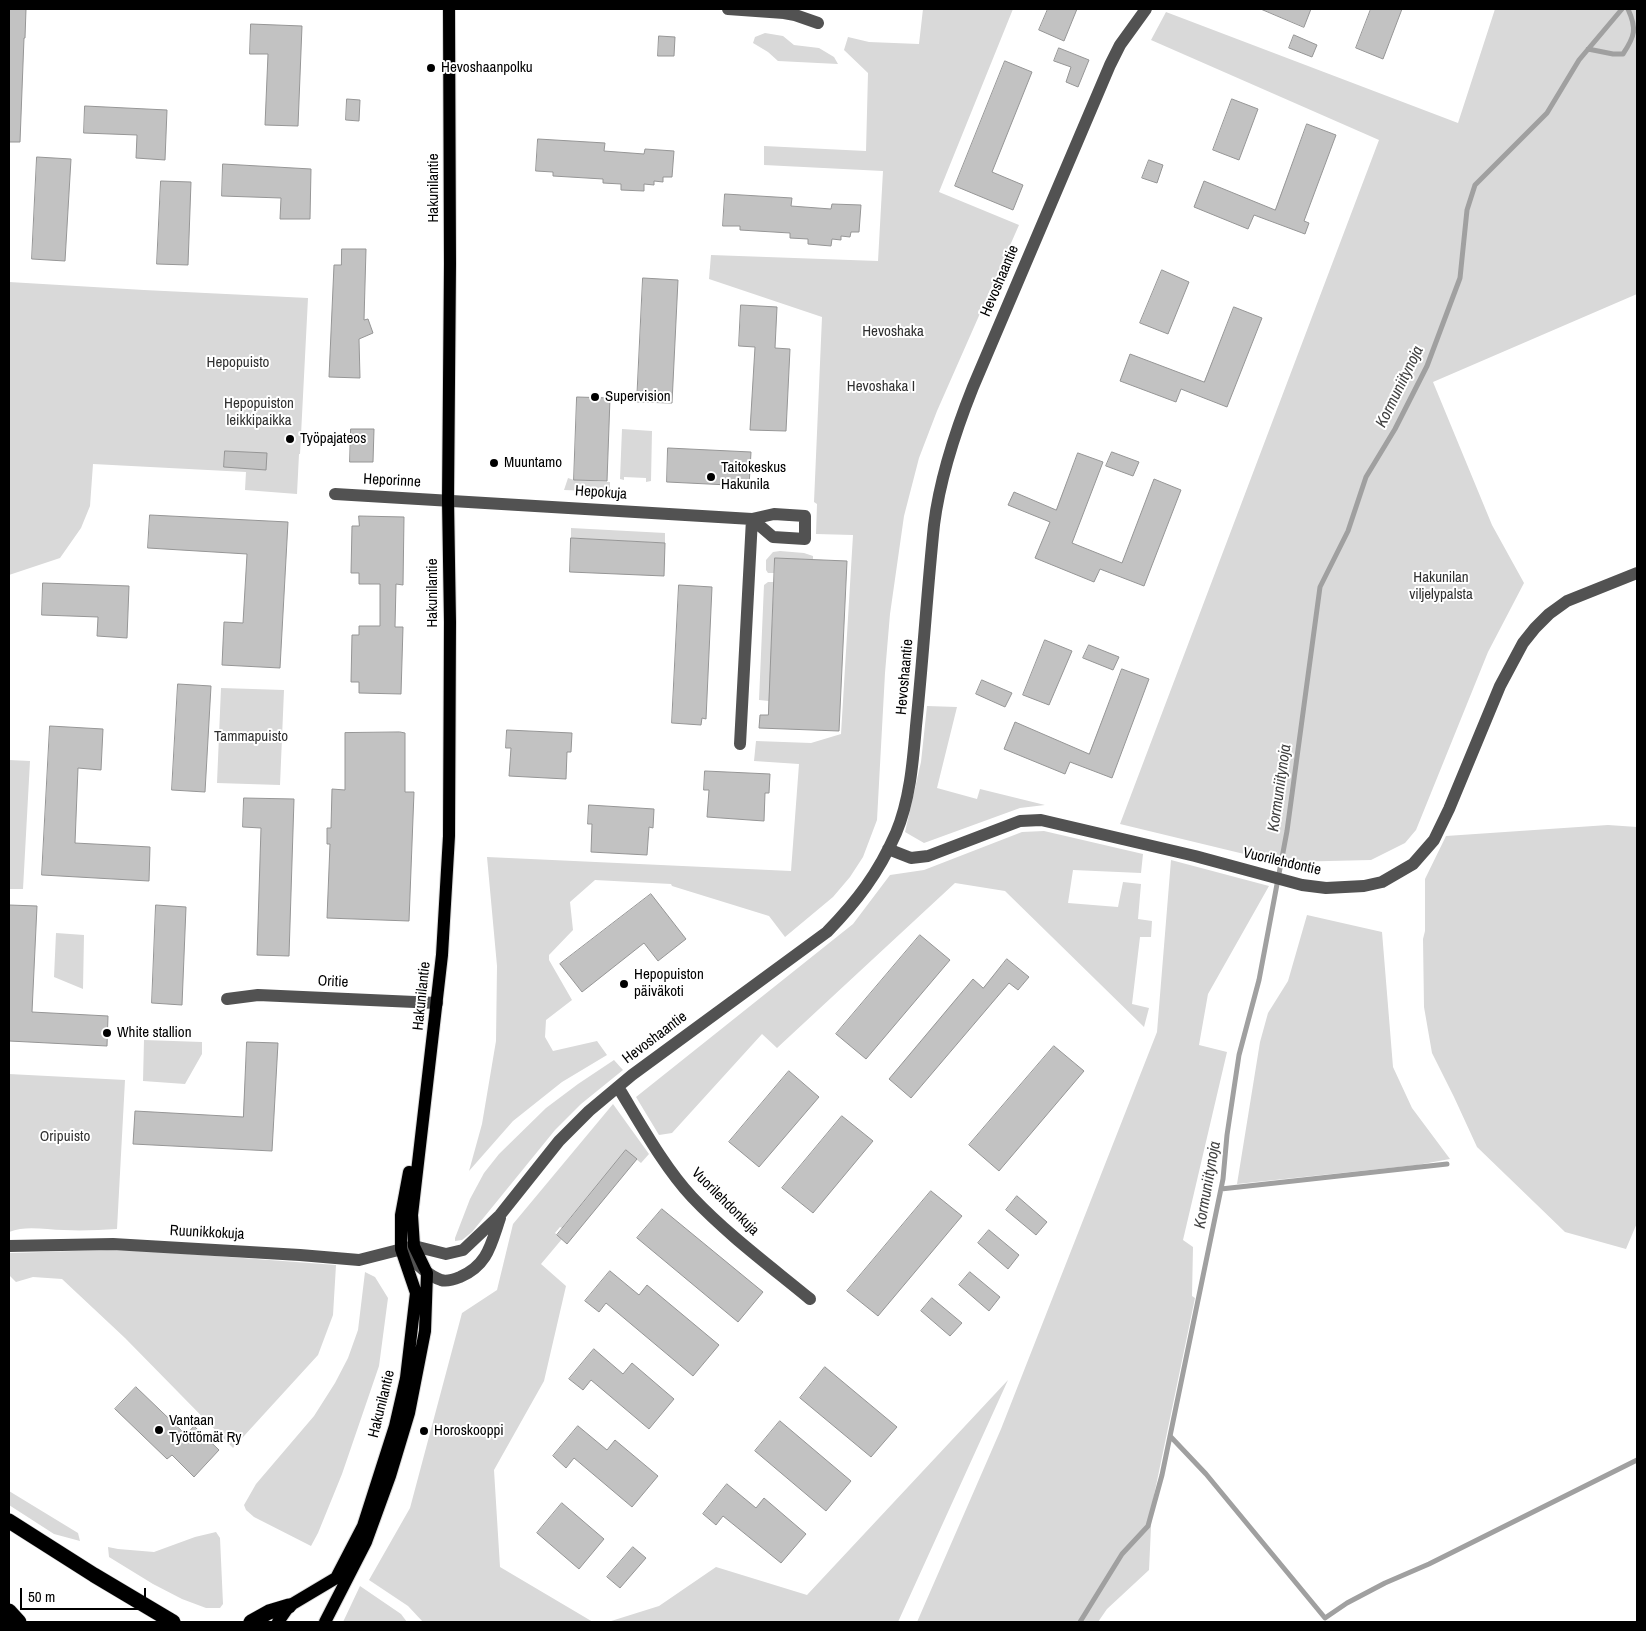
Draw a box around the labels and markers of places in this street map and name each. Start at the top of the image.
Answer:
place label: Hevoshaanpolku [441,59,533,77]
marker: Hevoshaanpolku [425,62,437,74]
place label: Supervision [605,388,671,406]
marker: Supervision [589,391,601,403]
place label: Työpajateos [300,430,366,448]
marker: Työpajateos [284,433,296,445]
place label: Muuntamo [504,454,562,472]
marker: Muuntamo [488,457,500,469]
place label: Taitokeskus Hakunila [721,459,786,494]
marker: Taitokeskus Hakunila [705,471,717,483]
place label: Hepopuiston päiväkoti [634,966,704,1001]
marker: Hepopuiston päiväkoti [618,978,630,990]
place label: White stallion [117,1024,192,1042]
marker: White stallion [101,1027,113,1039]
place label: Vantaan Työttömät Ry [169,1412,241,1447]
place label: Horoskooppi [434,1422,504,1440]
marker: Vantaan Työttömät Ry [153,1424,165,1436]
marker: Horoskooppi [418,1425,430,1437]

